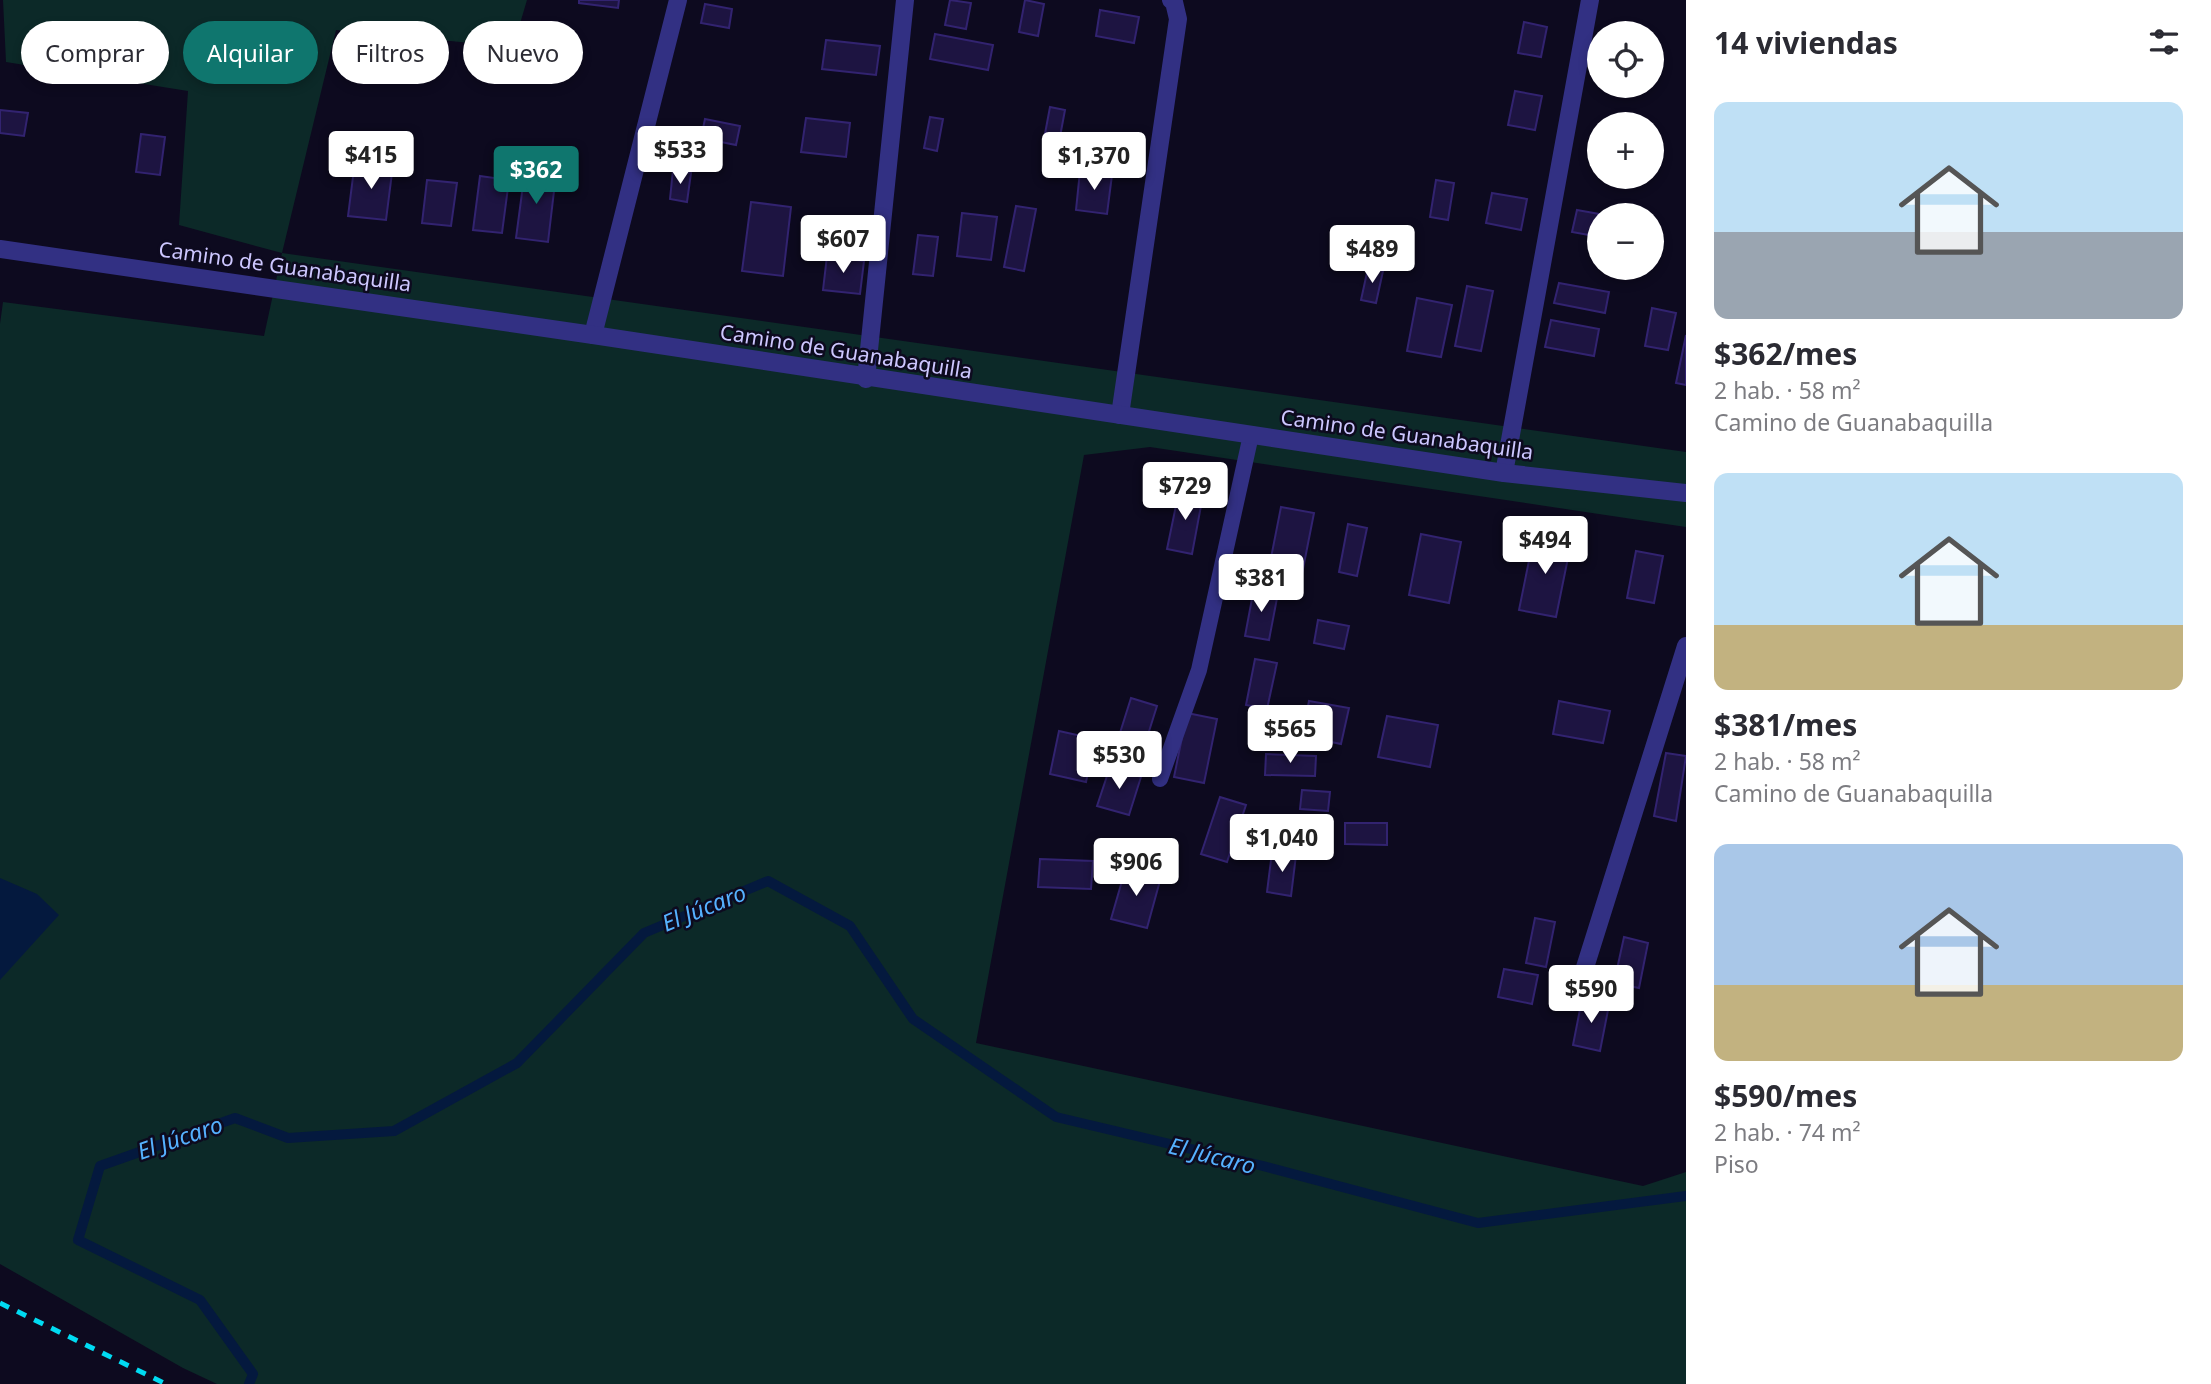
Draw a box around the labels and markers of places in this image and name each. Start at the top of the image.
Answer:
pin: $533 [639,127,721,186]
pin: $415 [330,132,412,191]
pin: $1,370 [1037,132,1151,192]
pin: $362 [495,146,577,206]
pin: $607 [802,216,884,275]
pin: $489 [1331,226,1413,285]
pin: $729 [1144,462,1226,522]
pin: $494 [1504,516,1586,576]
pin: $381 [1220,554,1302,614]
pin: $565 [1249,706,1331,765]
pin: $530 [1078,732,1160,791]
pin: $1,040 [1225,814,1339,874]
pin: $906 [1095,838,1177,898]
pin: $590 [1550,965,1632,1025]

